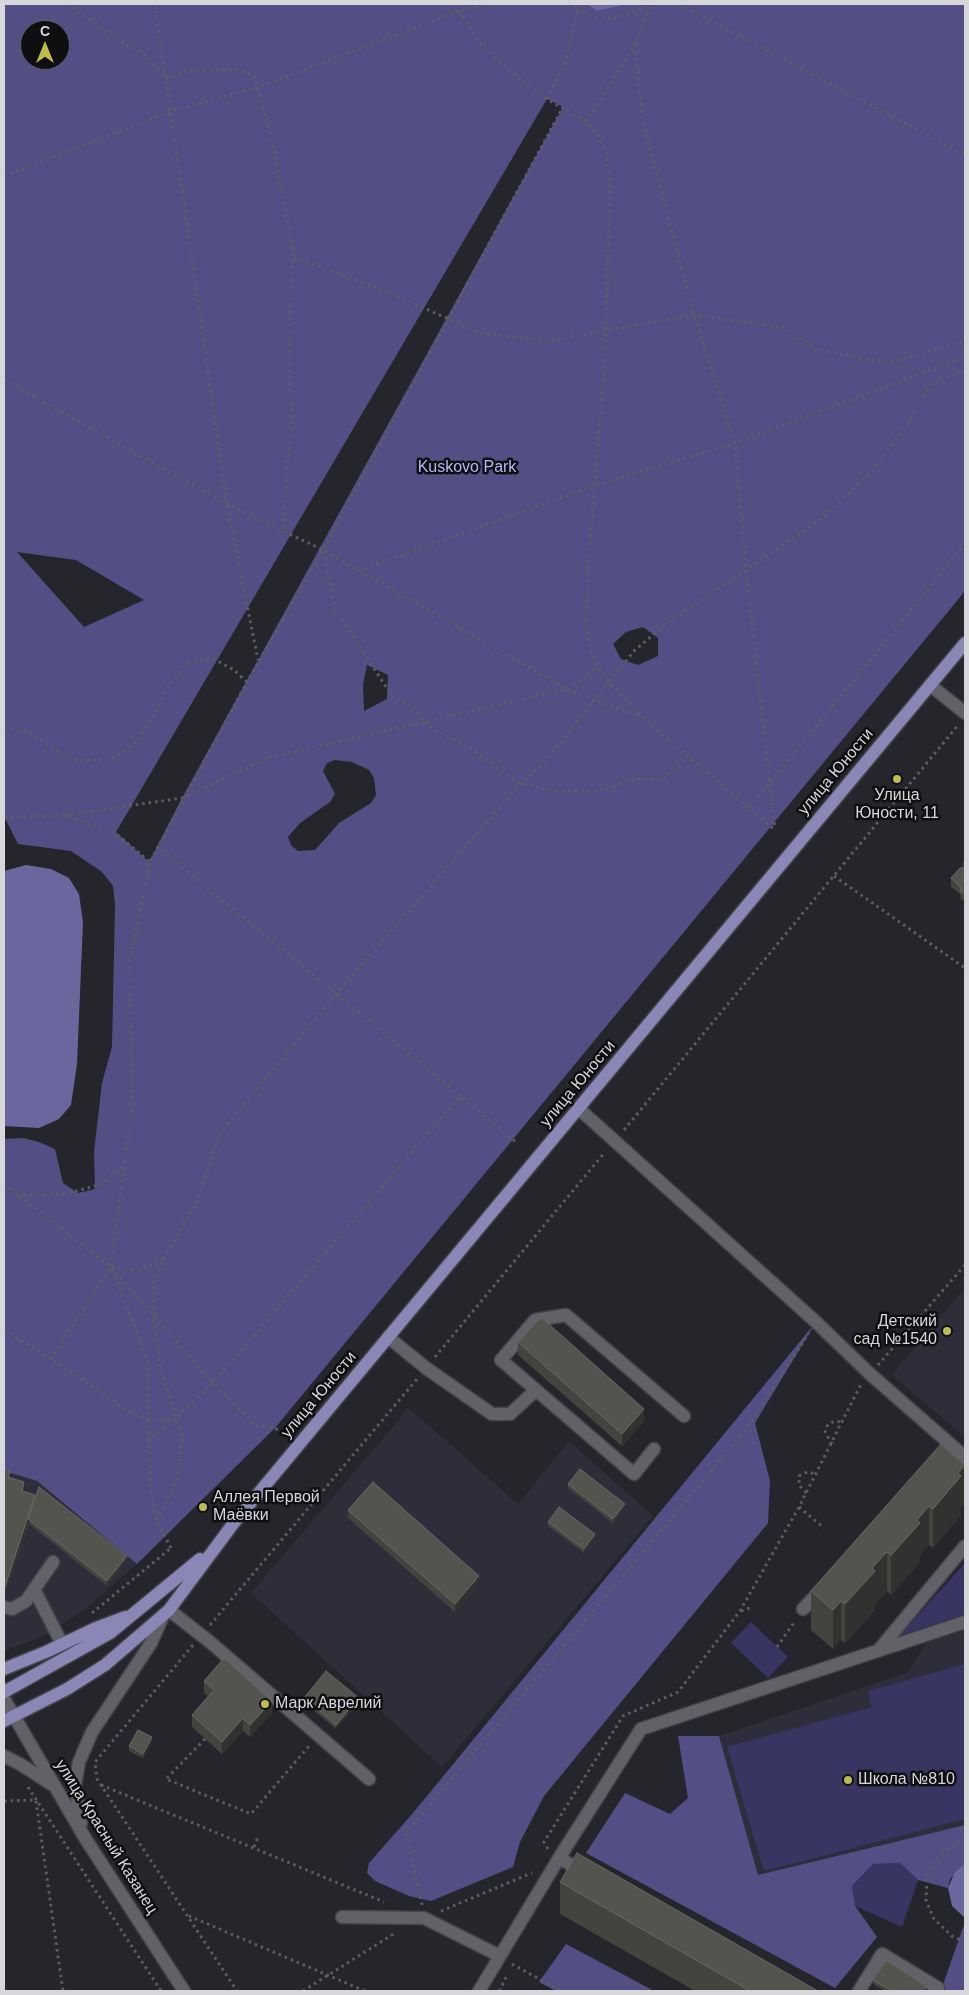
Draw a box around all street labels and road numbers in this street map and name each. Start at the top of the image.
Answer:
street label: улица Юности [794,725,878,819]
street label: улица Юности [536,1037,620,1131]
street label: улица Юности [277,1348,361,1442]
street label: улица Красный Казанец [51,1756,161,1918]

